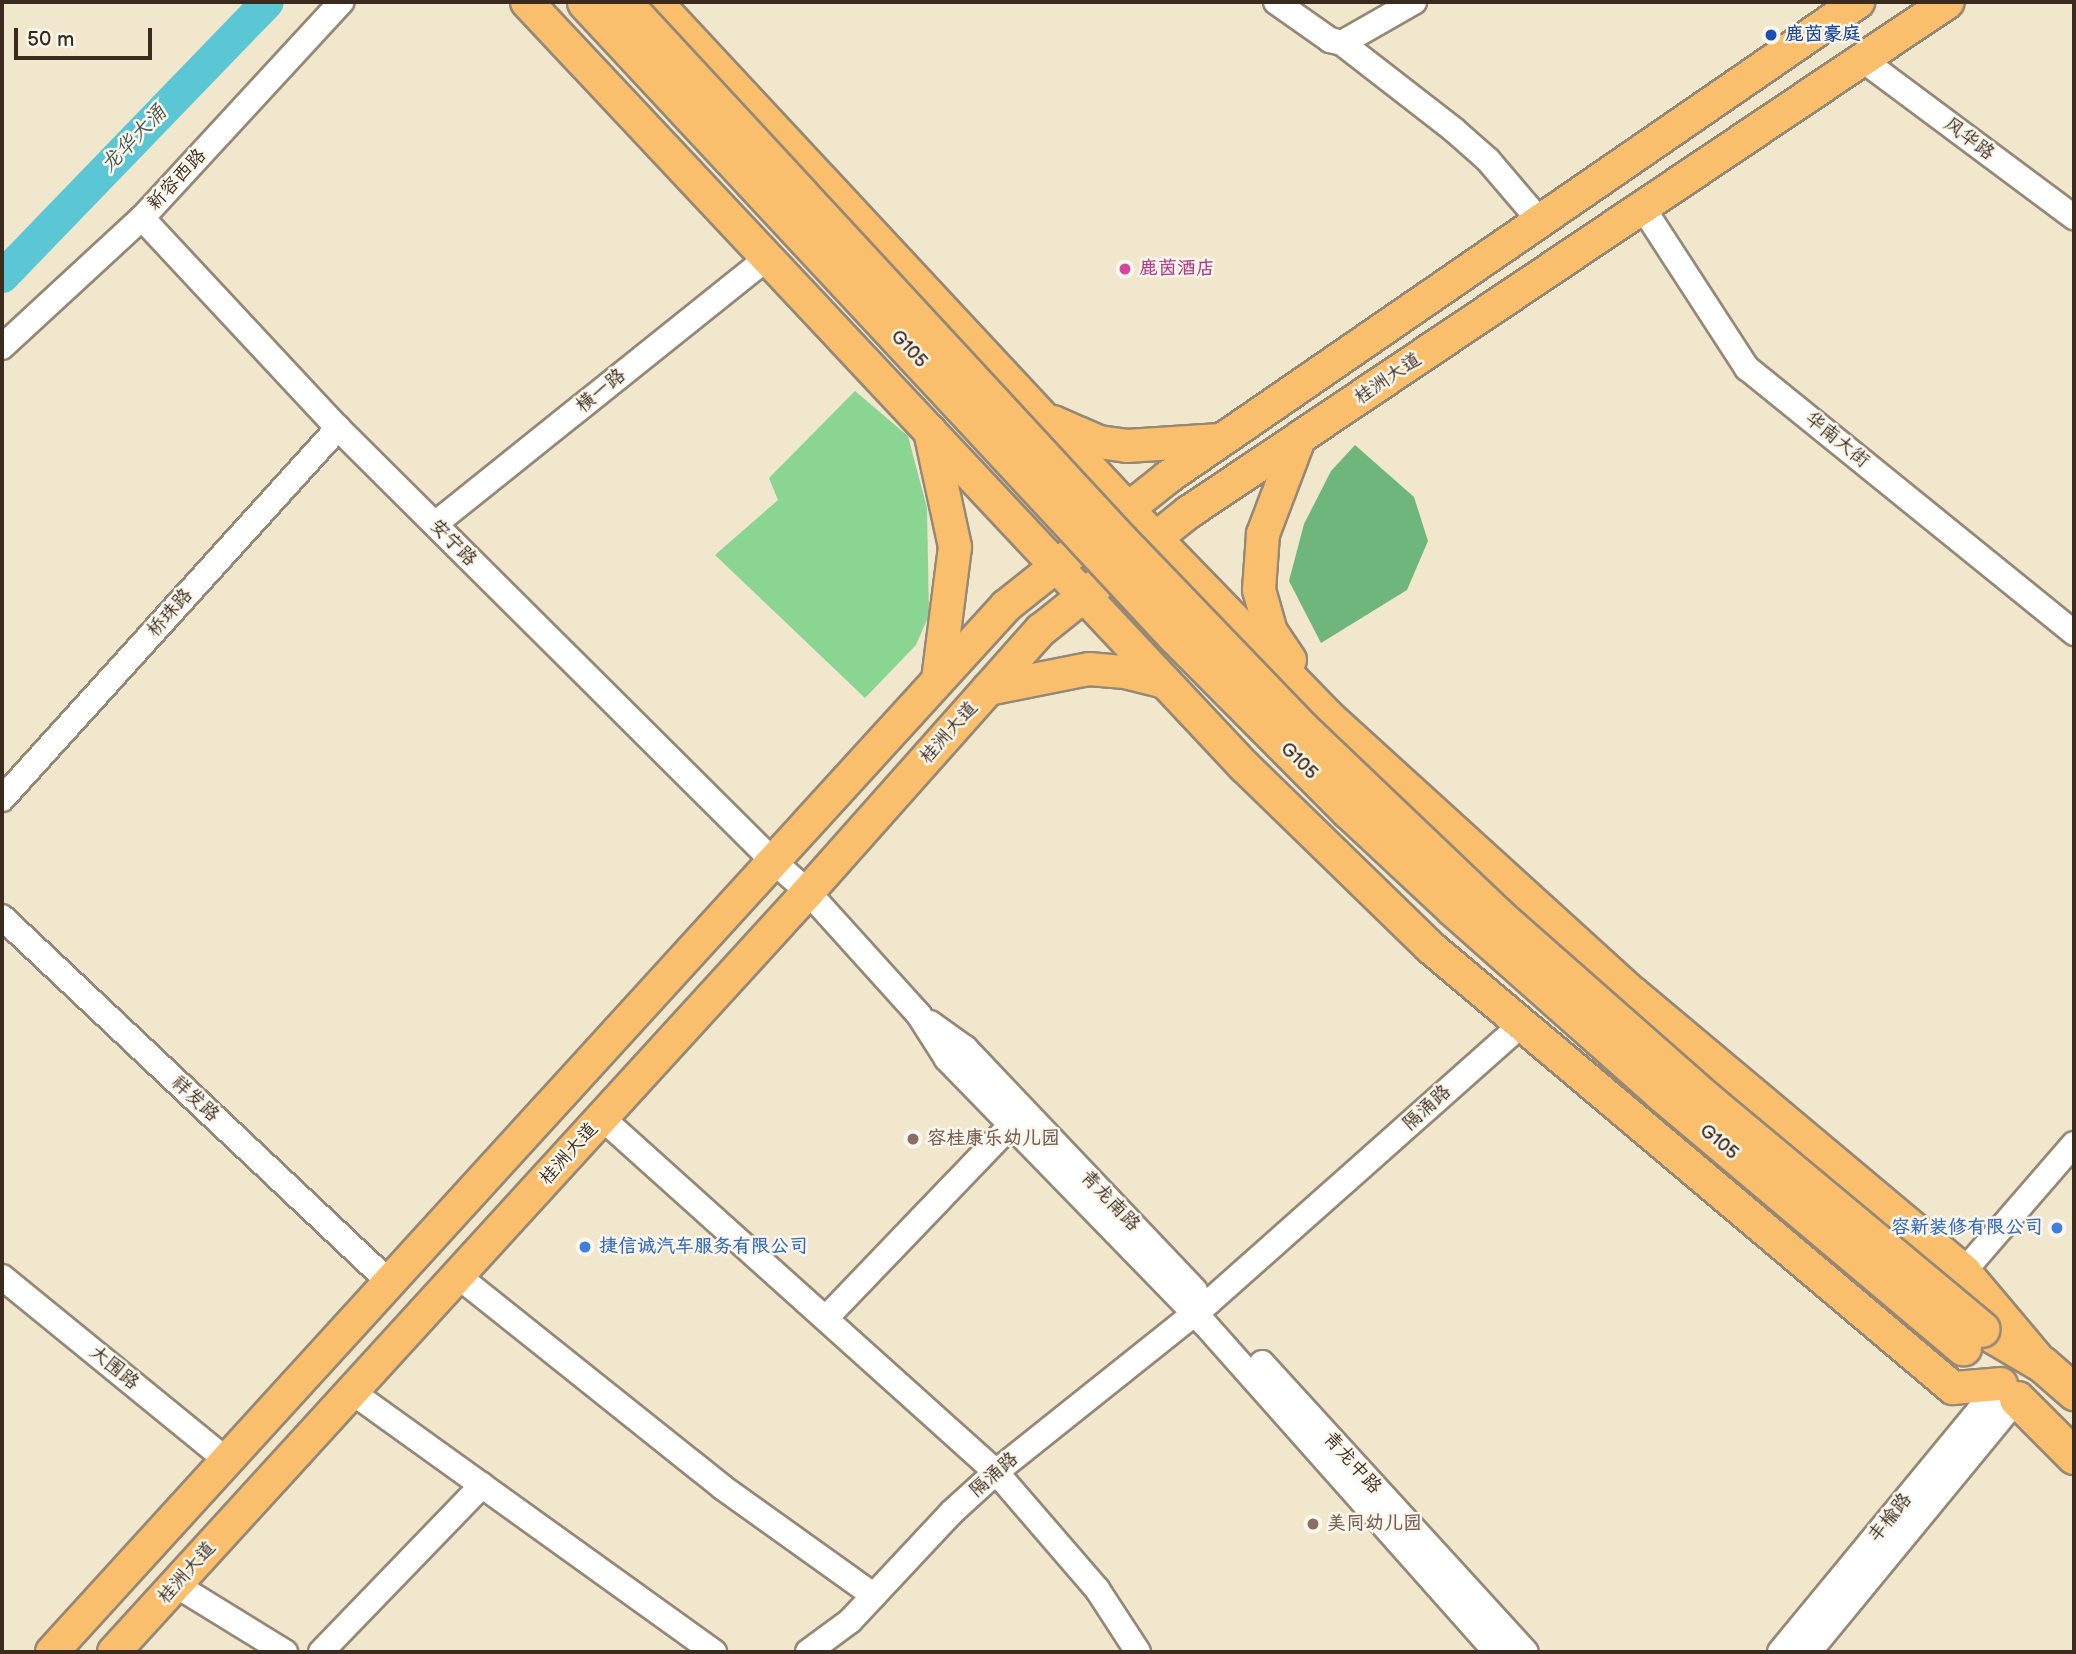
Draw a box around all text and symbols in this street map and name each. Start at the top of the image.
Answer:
scale bar [18,14,156,58]
place label: 鹿茵豪庭 [1785,24,1861,46]
text: 50 m [27,27,74,52]
marker: 鹿茵豪庭 [1763,27,1779,43]
water label: 龙华大涌 [96,100,172,178]
street label: 风华路 [1939,113,1999,165]
street label: 新容西路 [143,144,211,216]
place label: 鹿茵酒店 [1139,258,1215,280]
marker: 鹿茵酒店 [1117,261,1133,277]
street label: G105 [886,325,932,373]
street label: 桂洲大道 [1350,348,1426,410]
street label: 横一路 [572,364,630,418]
street label: 华南大街 [1800,407,1874,473]
street label: 安宁路 [425,515,481,571]
street label: 桥珠路 [142,584,198,642]
street label: 桂洲大道 [915,697,983,769]
street label: G105 [1276,738,1322,784]
street label: 祥发路 [166,1071,224,1127]
street label: 隔涌路 [1398,1080,1456,1136]
street label: 桂洲大道 [535,1118,603,1190]
street label: G105 [1695,1119,1743,1165]
place label: 容桂康乐幼儿园 [927,1128,1060,1150]
marker: 容桂康乐幼儿园 [905,1131,921,1147]
street label: 青龙南路 [1075,1166,1145,1236]
place label: 容新装修有限公司 [1891,1217,2043,1239]
marker: 容新装修有限公司 [2049,1220,2065,1236]
place label: 捷信诚汽车服务有限公司 [599,1236,808,1258]
marker: 捷信诚汽车服务有限公司 [577,1239,593,1255]
street label: 大围路 [85,1341,143,1395]
street label: 青龙中路 [1318,1427,1386,1499]
street label: 隔涌路 [965,1448,1023,1502]
street label: 丰榆路 [1863,1489,1917,1547]
place label: 美同幼儿园 [1327,1513,1422,1535]
marker: 美同幼儿园 [1305,1516,1321,1532]
street label: 桂洲大道 [153,1537,221,1609]

